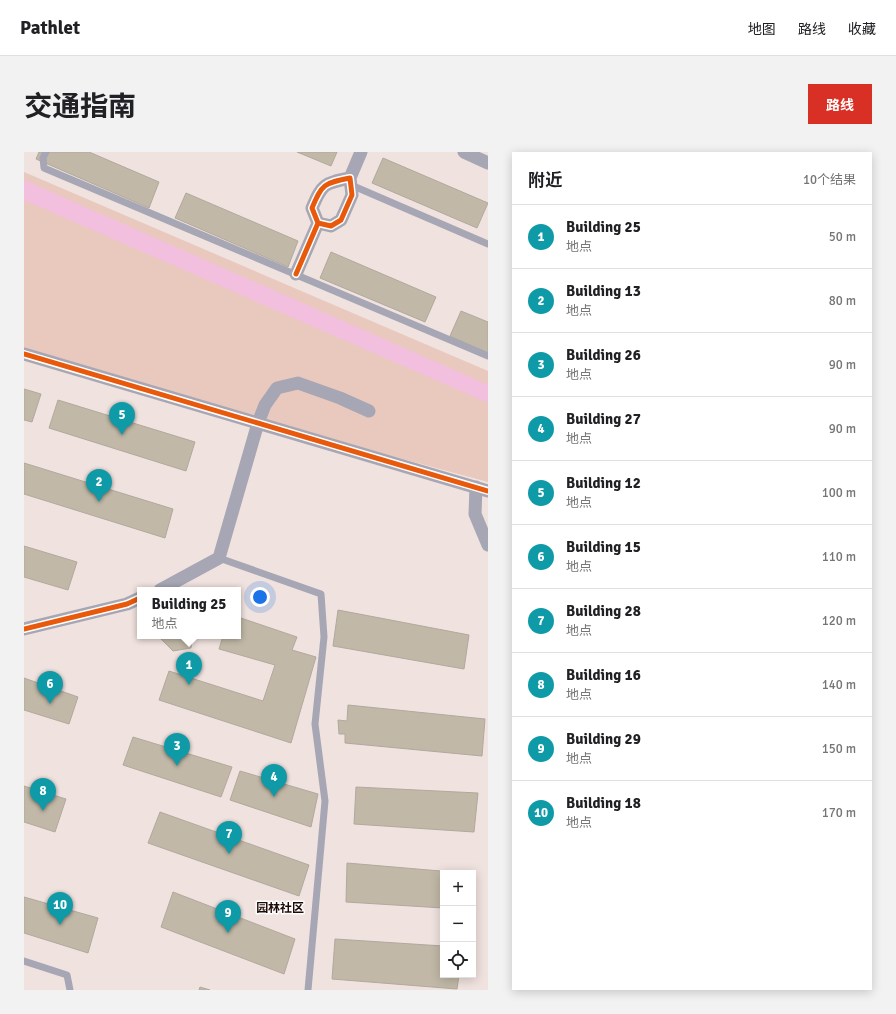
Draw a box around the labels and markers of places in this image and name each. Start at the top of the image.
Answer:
pin: 5 [109,402,135,435]
pin: 2 [86,469,112,502]
pin: 1 [176,652,202,685]
pin: 6 [37,671,63,704]
pin: 3 [164,733,190,766]
pin: 4 [261,764,287,797]
pin: 8 [30,778,56,811]
pin: 7 [216,821,242,854]
pin: 10 [47,892,73,925]
pin: 9 [215,900,241,933]

